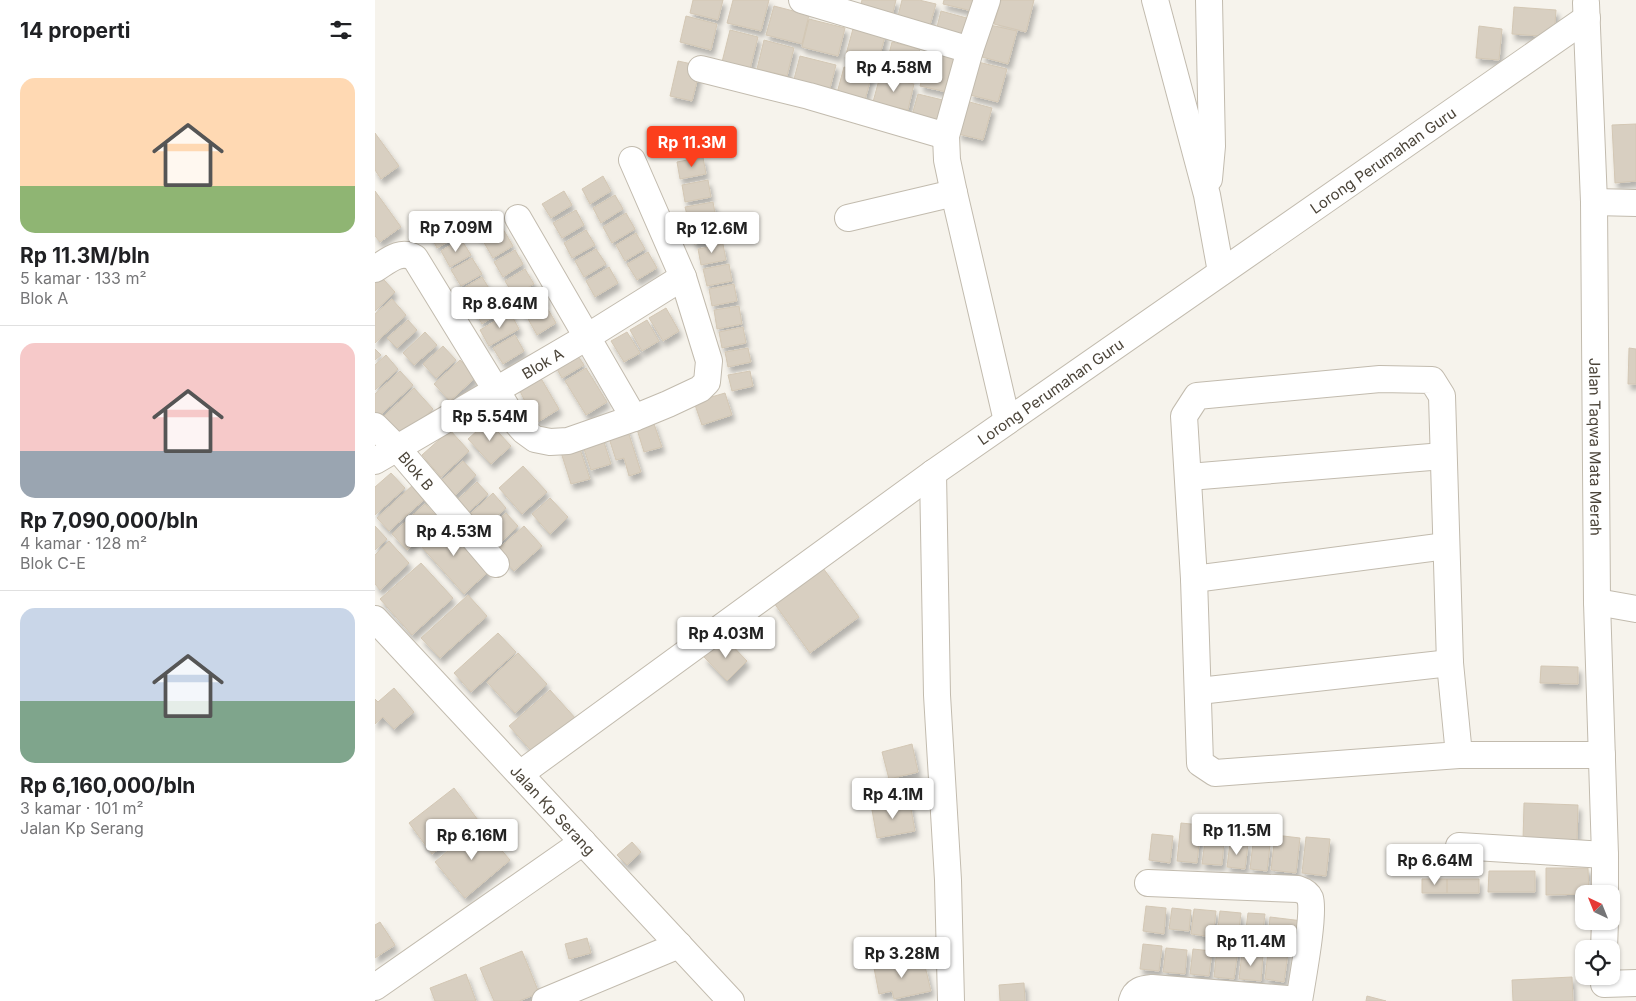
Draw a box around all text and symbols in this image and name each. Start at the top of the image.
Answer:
icon: filters [327,16,355,44]
text: 14 properti [20,18,130,43]
pin: Rp 4.58M [842,51,946,93]
text: Rp 4.58M [856,57,932,77]
street label: Lorong Perumahan Guru [1306,103,1459,217]
icon: home [143,110,233,200]
pin: Rp 11.3M [640,126,744,168]
text: Rp 11.3M [658,132,726,152]
pin: Rp 7.09M [404,210,508,253]
pin: Rp 12.6M [660,212,764,254]
text: Rp 7.09M [420,217,492,237]
text: Rp 12.6M [676,218,748,238]
text: Rp 11.3M/bln [20,243,150,268]
text: 5 kamar · 133 m² [20,268,146,288]
pin: Rp 8.64M [448,286,552,329]
text: Blok A [20,288,68,308]
text: Rp 8.64M [462,293,538,313]
street label: Lorong Perumahan Guru [974,334,1127,449]
street label: Blok A [518,343,567,383]
street label: Jalan Taqwa Mata Merah [1586,358,1606,536]
icon: home [143,376,233,466]
pin: Rp 5.54M [438,400,542,442]
text: Rp 5.54M [452,406,528,426]
street label: Blok B [395,448,438,494]
text: Rp 7,090,000/bln [20,508,198,533]
pin: Rp 4.53M [402,514,506,557]
text: Rp 4.53M [416,521,492,541]
text: 4 kamar · 128 m² [20,533,147,553]
text: Blok C-E [20,553,86,573]
pin: Rp 4.03M [674,616,778,659]
text: Rp 4.03M [688,623,764,643]
icon: home [143,641,233,731]
street label: Jalan Kp Serang [506,761,600,859]
text: Rp 6,160,000/bln [20,773,195,798]
pin: Rp 4.1M [847,778,939,820]
text: Rp 4.1M [863,784,923,804]
text: 3 kamar · 101 m² [20,798,143,818]
pin: Rp 11.5M [1185,814,1289,856]
text: Jalan Kp Serang [20,818,144,838]
pin: Rp 6.16M [420,818,524,861]
text: Rp 11.5M [1203,820,1271,840]
text: Rp 6.16M [437,825,507,845]
pin: Rp 6.64M [1383,844,1487,886]
text: Rp 6.64M [1397,850,1473,870]
north arrow [1575,885,1620,930]
map controls [1575,885,1620,985]
pin: Rp 11.4M [1199,924,1303,967]
text: Rp 11.4M [1216,931,1286,951]
pin: Rp 3.28M [850,936,954,979]
button: locate [1575,940,1620,985]
text: Rp 3.28M [864,943,940,963]

